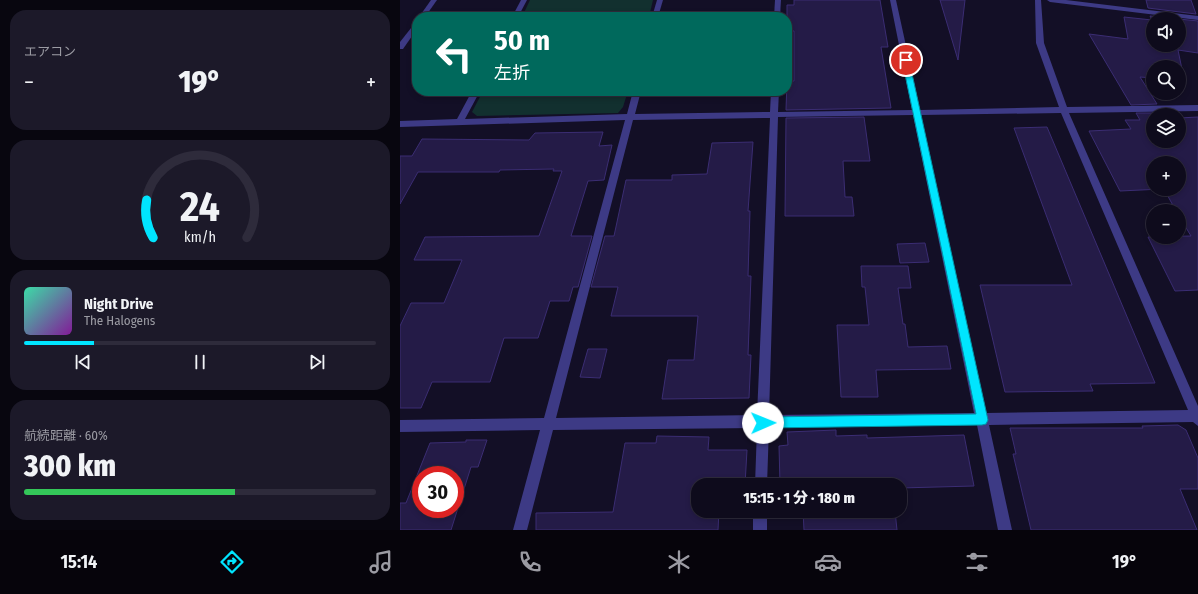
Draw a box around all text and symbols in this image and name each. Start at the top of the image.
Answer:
map controls [1146,12,1186,244]
button: sound [1146,12,1186,52]
text: 50 m [494,24,550,57]
icon: left [428,28,480,80]
pin [889,43,923,77]
text: エアコン [24,44,76,59]
icon: arrive [895,49,917,71]
button: search [1146,60,1186,100]
text: 左折 [494,62,530,84]
text: 19° [179,64,221,100]
text: − [24,69,34,96]
text: + [366,69,376,96]
button: layers [1146,108,1186,148]
button: + [1146,156,1186,196]
text: 24 [179,182,220,232]
button: − [1146,204,1186,244]
text: km/h [184,229,216,246]
text: Night Drive [84,295,153,313]
text: The Halogens [84,313,155,328]
icon: previous [72,351,94,373]
icon: pause [189,351,211,373]
icon: next [306,351,328,373]
position arrow [742,402,784,444]
text: 航続距離 · 60% [24,428,108,443]
text: 300 km [24,448,116,484]
speed limit sign: 30 [412,466,464,518]
text: 15:15 · 1 分 · 180 m [743,489,855,507]
icon: directions [218,548,246,576]
icon: music [367,548,395,576]
icon: phone [516,548,544,576]
icon: climate [665,548,693,576]
icon: car [814,548,842,576]
icon: filters [963,548,991,576]
text: 15:14 [60,551,97,573]
text: 19° [1112,551,1137,573]

